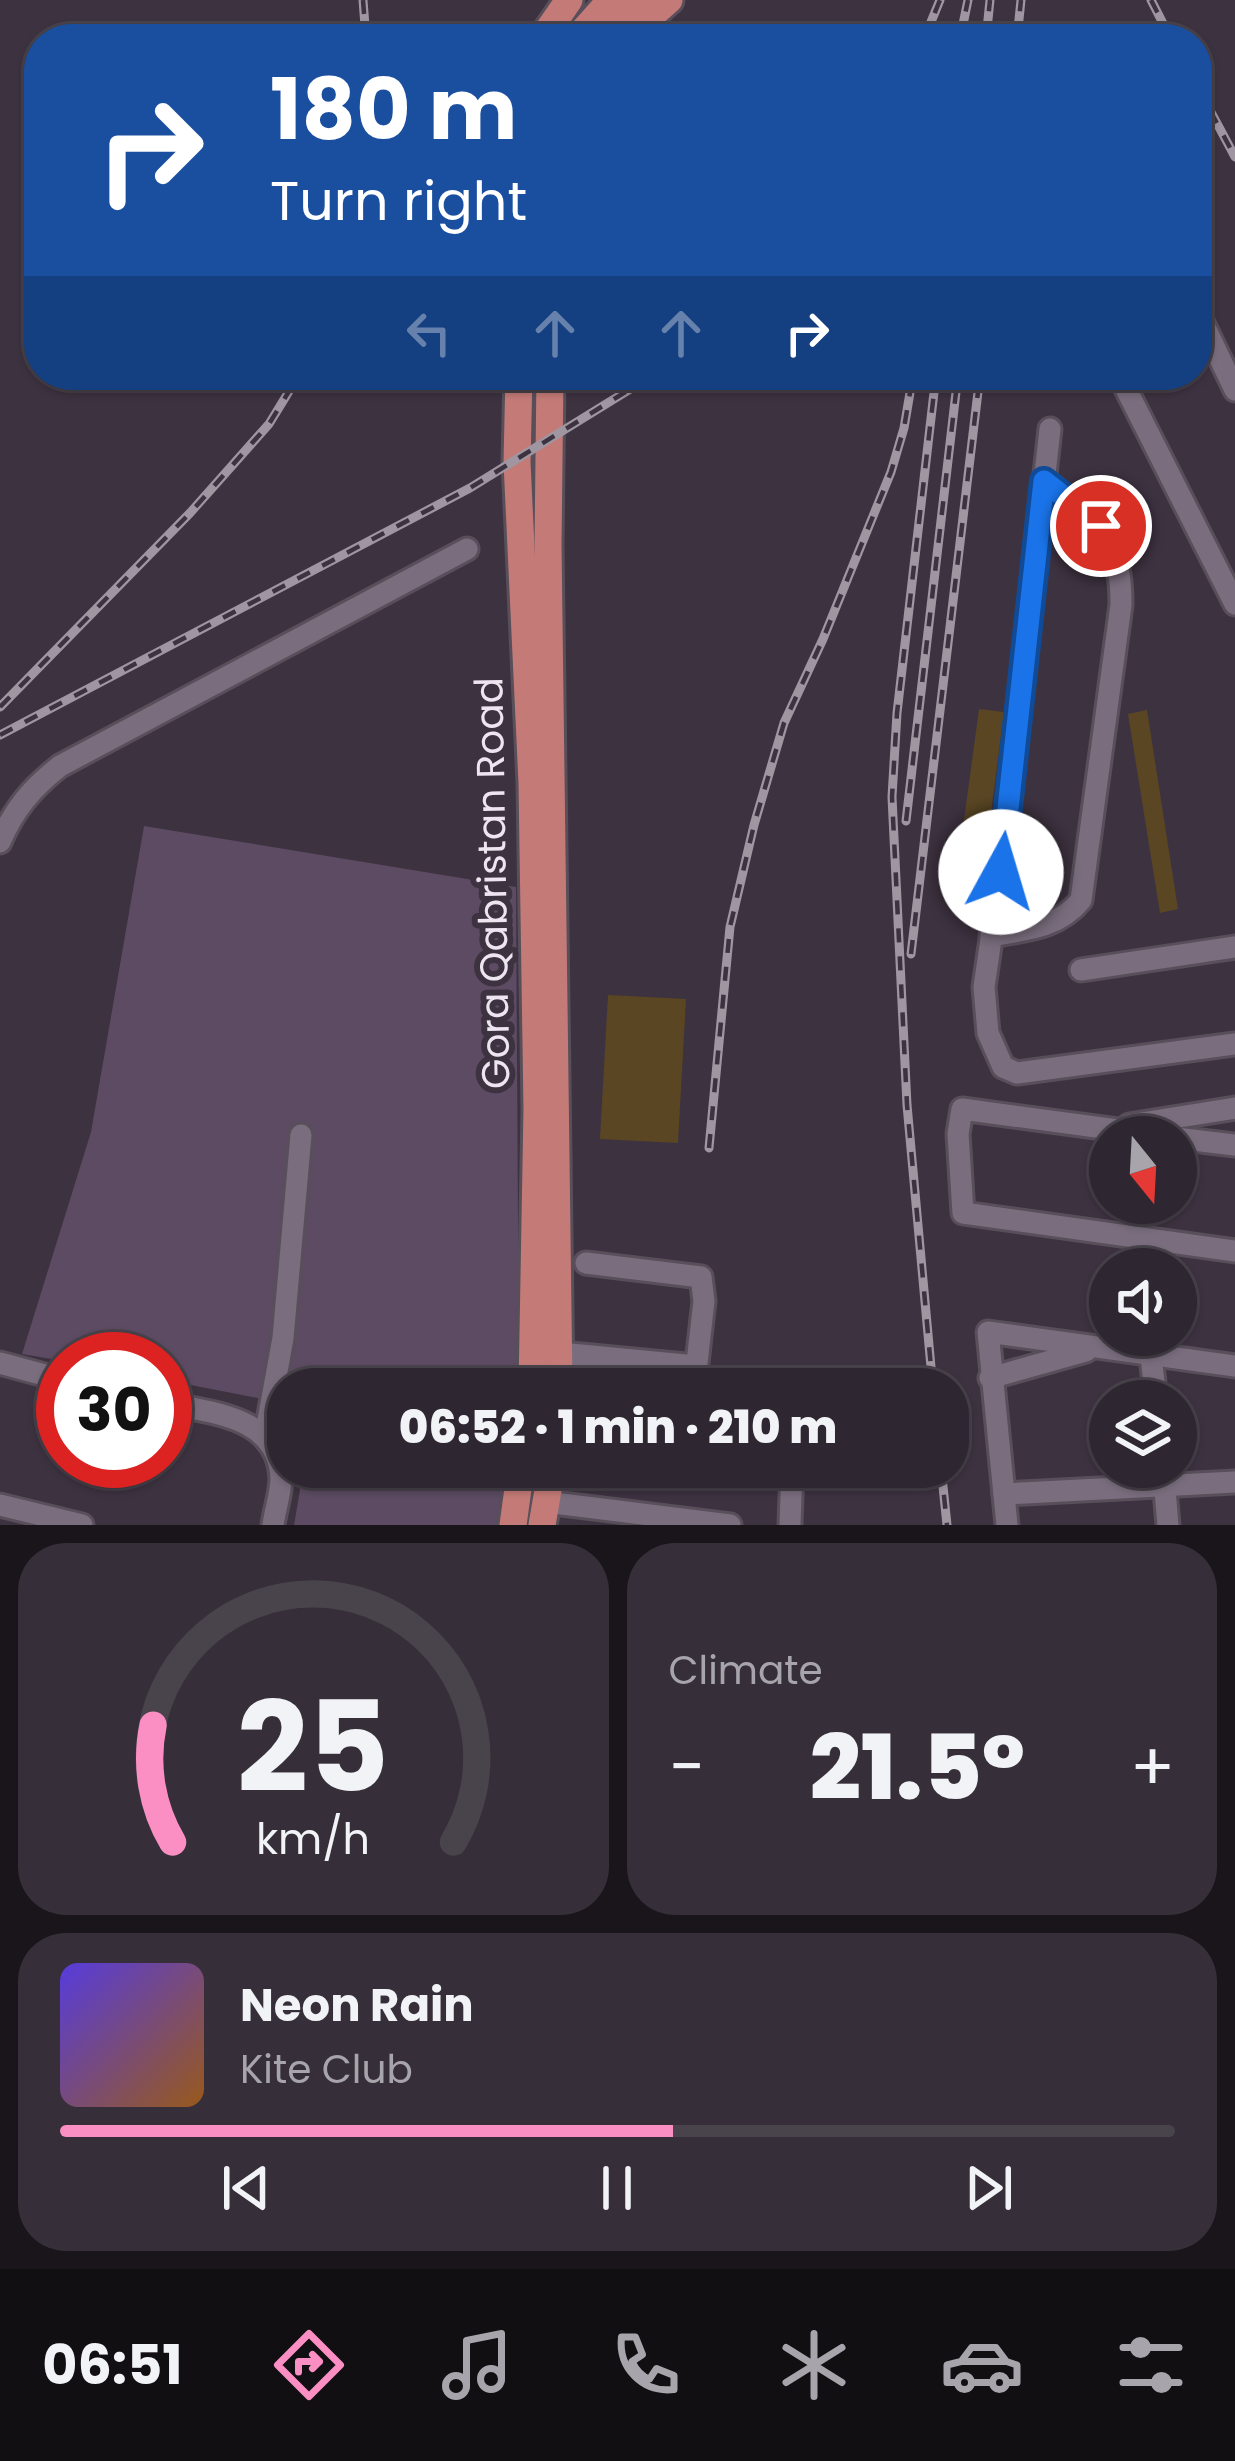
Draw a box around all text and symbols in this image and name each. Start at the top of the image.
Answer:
text: 180 m [270,51,518,168]
icon: right [72,72,228,228]
text: Turn right [270,163,527,239]
icon: left [396,300,462,366]
icon: ahead [522,300,588,366]
icon: ahead [648,300,714,366]
icon: right [774,300,840,366]
pin [1050,475,1152,577]
icon: arrive [1068,493,1134,559]
street label: Gora Qabristan Road [461,677,524,1089]
position arrow [938,809,1064,935]
north arrow [1089,1116,1197,1224]
map controls [1089,1116,1197,1488]
button: sound [1089,1248,1197,1356]
speed limit sign: 30 [36,1332,192,1488]
button: layers [1089,1380,1197,1488]
text: 06:52 · 1 min · 210 m [399,1396,837,1459]
text: Climate [669,1643,823,1698]
text: 25 [237,1660,389,1835]
text: 21.5° [810,1704,1025,1831]
text: − [669,1721,705,1813]
text: + [1130,1721,1175,1813]
text: km/h [256,1809,370,1869]
text: Neon Rain [240,1974,474,2037]
text: Kite Club [240,2042,413,2097]
icon: previous [213,2155,279,2221]
icon: pause [584,2155,650,2221]
icon: next [956,2155,1022,2221]
icon: directions [267,2323,351,2407]
icon: music [435,2323,519,2407]
icon: phone [604,2323,688,2407]
icon: climate [772,2323,856,2407]
icon: car [940,2323,1024,2407]
icon: filters [1109,2323,1193,2407]
text: 06:51 [42,2327,183,2403]

